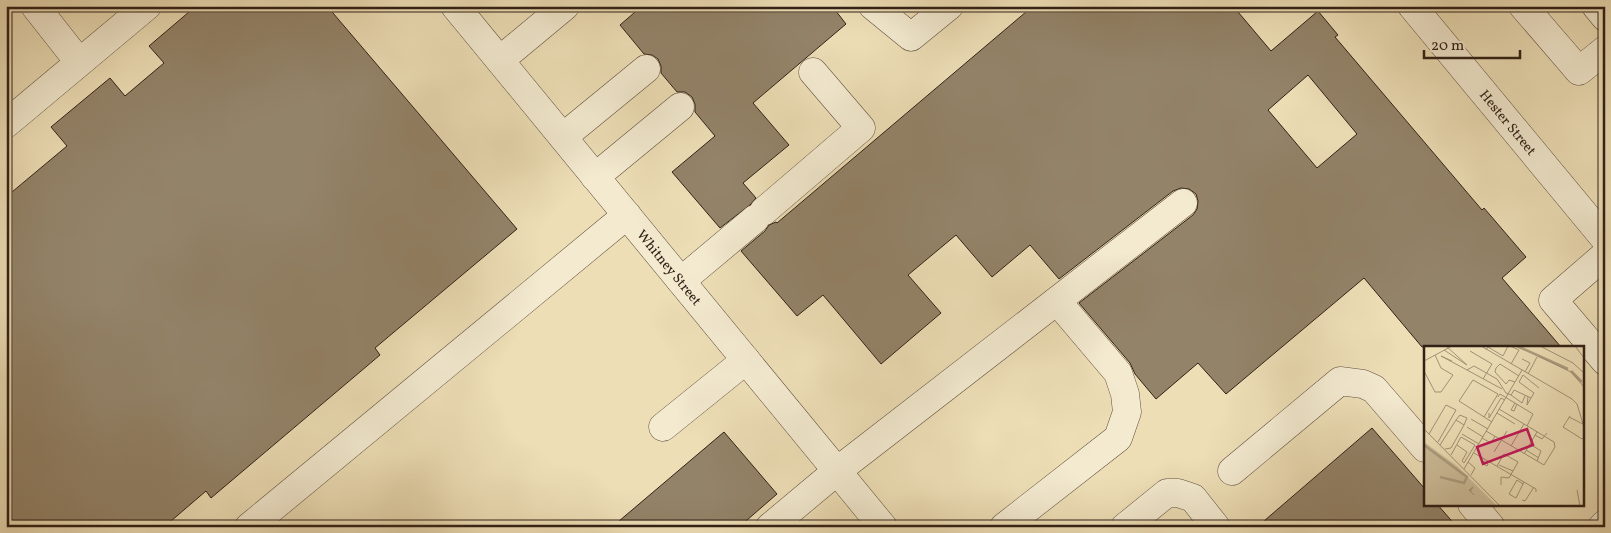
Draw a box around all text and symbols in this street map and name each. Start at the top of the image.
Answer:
scale bar [1424,28,1520,60]
text: 20 m [1431,36,1464,57]
street label: Hester Street [1474,86,1540,160]
street label: Whitney Street [632,226,705,310]
inset map [1424,346,1584,506]

